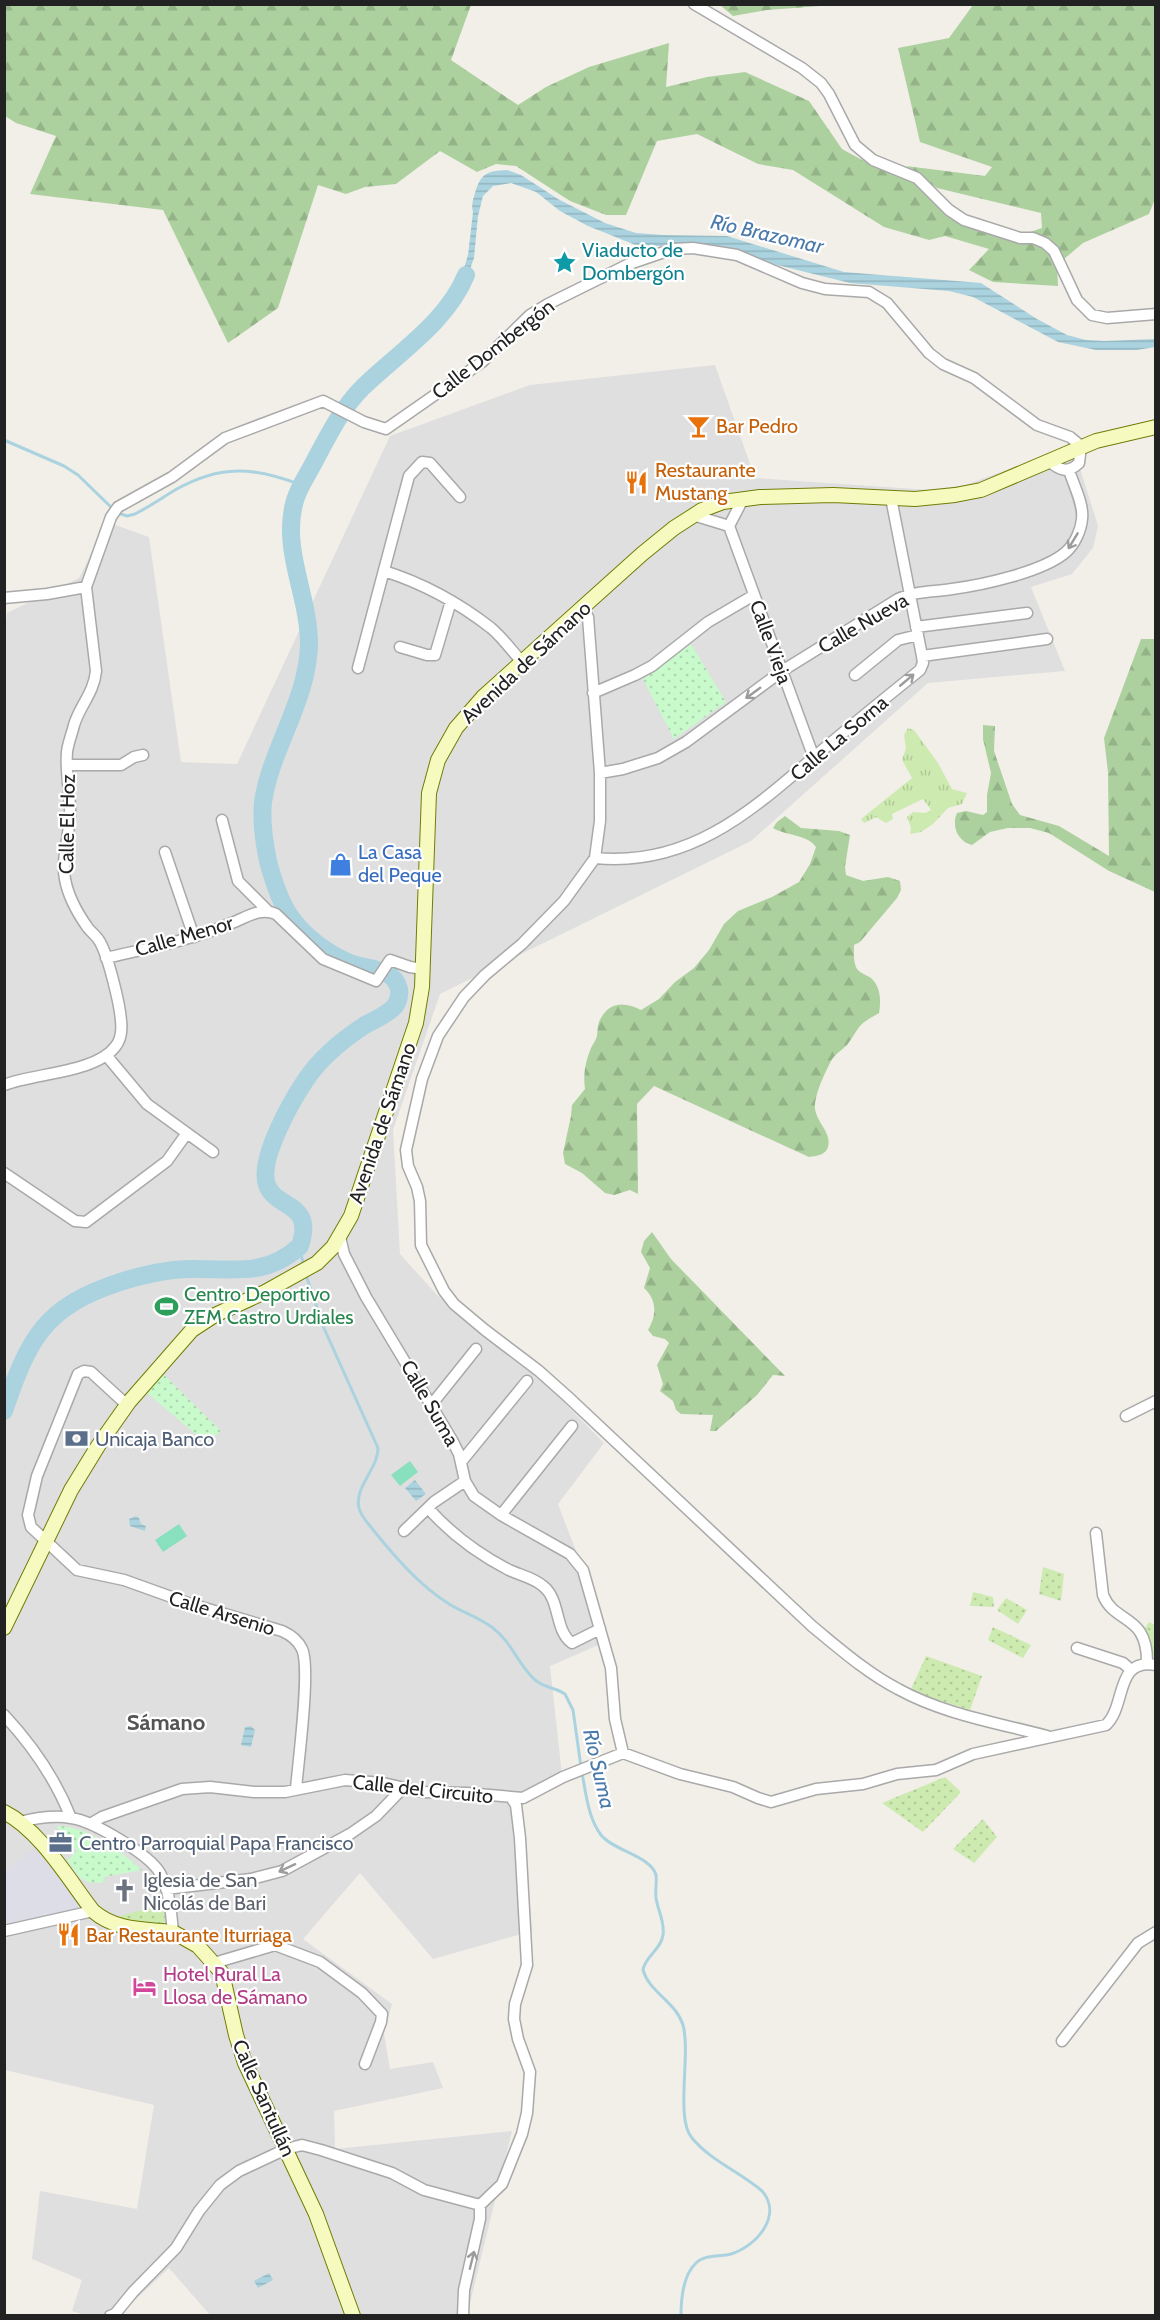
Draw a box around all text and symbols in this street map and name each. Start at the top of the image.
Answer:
water label: Río Brazomar [708,208,827,259]
place label: Viaducto de Dombergón [582,238,685,285]
place icon: Viaducto de Dombergón [551,249,577,275]
street label: Calle Dombergón [427,294,559,404]
bar icon: Bar Pedro [685,413,711,439]
place label: Bar Pedro [716,414,798,438]
place label: Restaurante Mustang [655,458,756,505]
restaurant icon: Restaurante Mustang [624,469,650,495]
one-way arrow [1067,532,1079,549]
street label: Calle Nueva [814,587,913,658]
street label: Avenida de Sámano [456,596,596,728]
street label: Calle Vieja [745,597,797,688]
one-way arrow [899,673,914,687]
one-way arrow [745,687,761,699]
street label: Calle La Sorna [785,690,893,786]
street label: Calle El Hoz [54,774,80,874]
place label: La Casa del Peque [358,840,442,887]
shop icon: La Casa del Peque [327,851,353,877]
street label: Calle Menor [132,910,236,961]
street label: Avenida de Sámano [343,1039,421,1207]
place label: Centro Deportivo ZEM Castro Urdiales [184,1282,354,1329]
sports icon: Centro Deportivo ZEM Castro Urdiales [153,1293,179,1319]
street label: Calle Suma [396,1356,464,1451]
bank icon: Unicaja Banco [64,1426,90,1452]
place label: Unicaja Banco [95,1427,214,1451]
street label: Calle Arsenio [166,1586,278,1640]
district label: Sámano [127,1709,205,1736]
water label: Río Suma [578,1727,621,1811]
street label: Calle del Circuito [351,1770,495,1808]
office icon: Centro Parroquial Papa Francisco [48,1830,74,1856]
place label: Centro Parroquial Papa Francisco [79,1831,353,1855]
one-way arrow [278,1862,296,1874]
place label: Iglesia de San Nicolás de Bari [143,1868,266,1915]
church icon: Iglesia de San Nicolás de Bari [112,1878,138,1904]
restaurant icon: Bar Restaurante Iturriaga [55,1922,81,1948]
place label: Bar Restaurante Iturriaga [86,1923,292,1947]
place label: Hotel Rural La Llosa de Sámano [163,1962,307,2009]
hotel icon: Hotel Rural La Llosa de Sámano [132,1973,158,1999]
street label: Calle Santullán [227,2036,301,2160]
one-way arrow [466,2251,478,2270]

